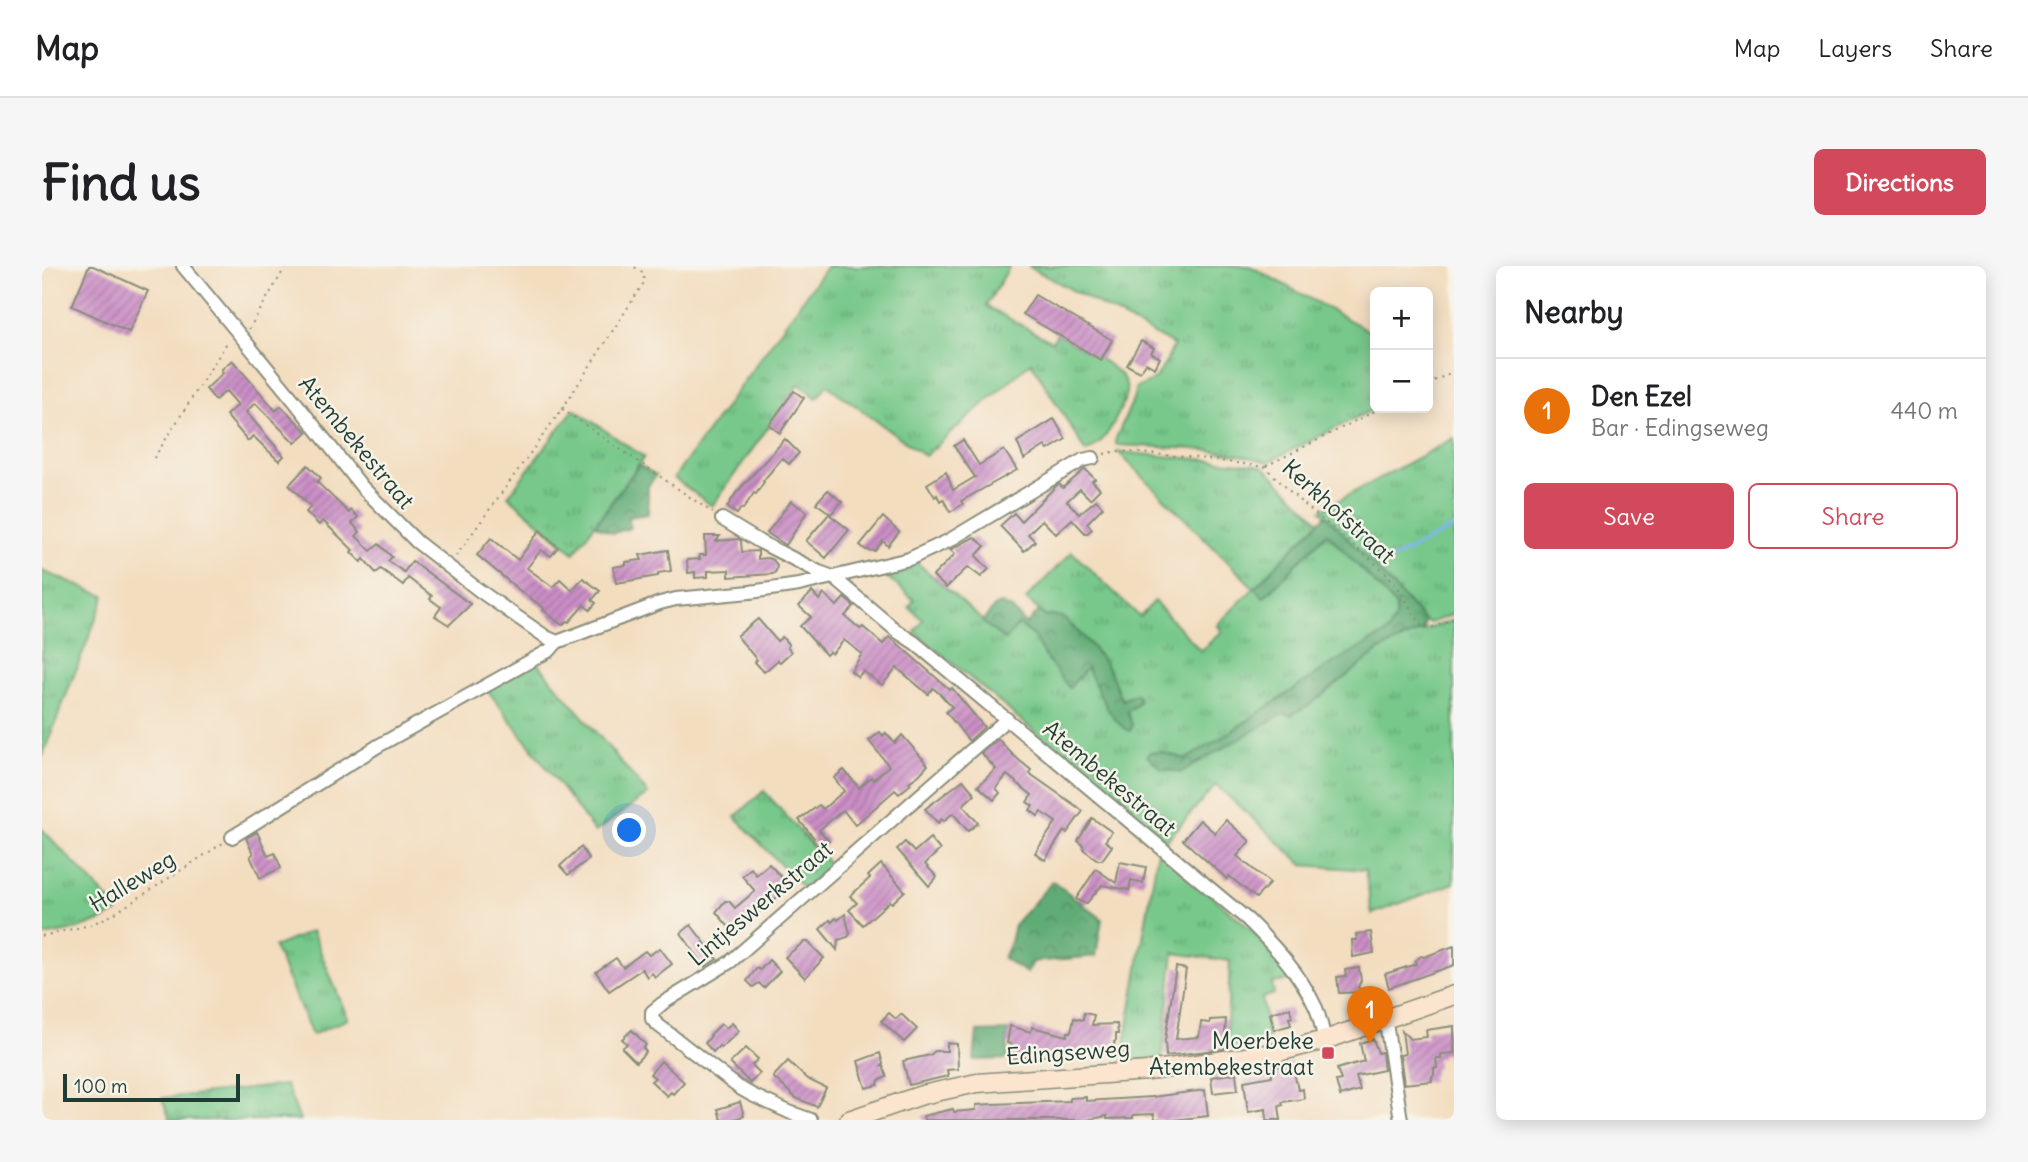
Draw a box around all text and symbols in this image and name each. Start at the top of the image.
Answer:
text: Map [35,27,99,69]
text: Map [1734,33,1780,63]
text: Layers [1818,33,1892,63]
text: Share [1930,33,1993,63]
button: Directions [1814,149,1986,215]
text: Find us [42,152,200,213]
map controls [1370,287,1433,413]
button: + [1370,287,1433,350]
text: Nearby [1524,293,1624,331]
button: − [1370,350,1433,413]
street label: Atembekestraat [293,370,421,515]
text: Den Ezel [1591,380,1692,413]
text: 1 [1542,396,1552,425]
text: 440 m [1891,396,1958,425]
text: Bar · Edingseweg [1591,413,1769,442]
street label: Kerkhofstraat [1277,453,1402,569]
button: Save [1524,483,1734,549]
button: Share [1748,483,1958,549]
street label: Atembekestraat [1038,714,1183,842]
your location [612,813,646,847]
street label: Lintjeswerkstraat [682,834,838,972]
street label: Halleweg [84,844,180,918]
pin: 1 [1347,986,1393,1044]
place label: Moerbeke Atembekestraat [1149,1026,1314,1081]
street label: Edingseweg [1005,1033,1131,1071]
marker: Moerbeke Atembekestraat [1320,1045,1336,1061]
scale bar [63,1071,240,1103]
text: 100 m [74,1074,128,1098]

